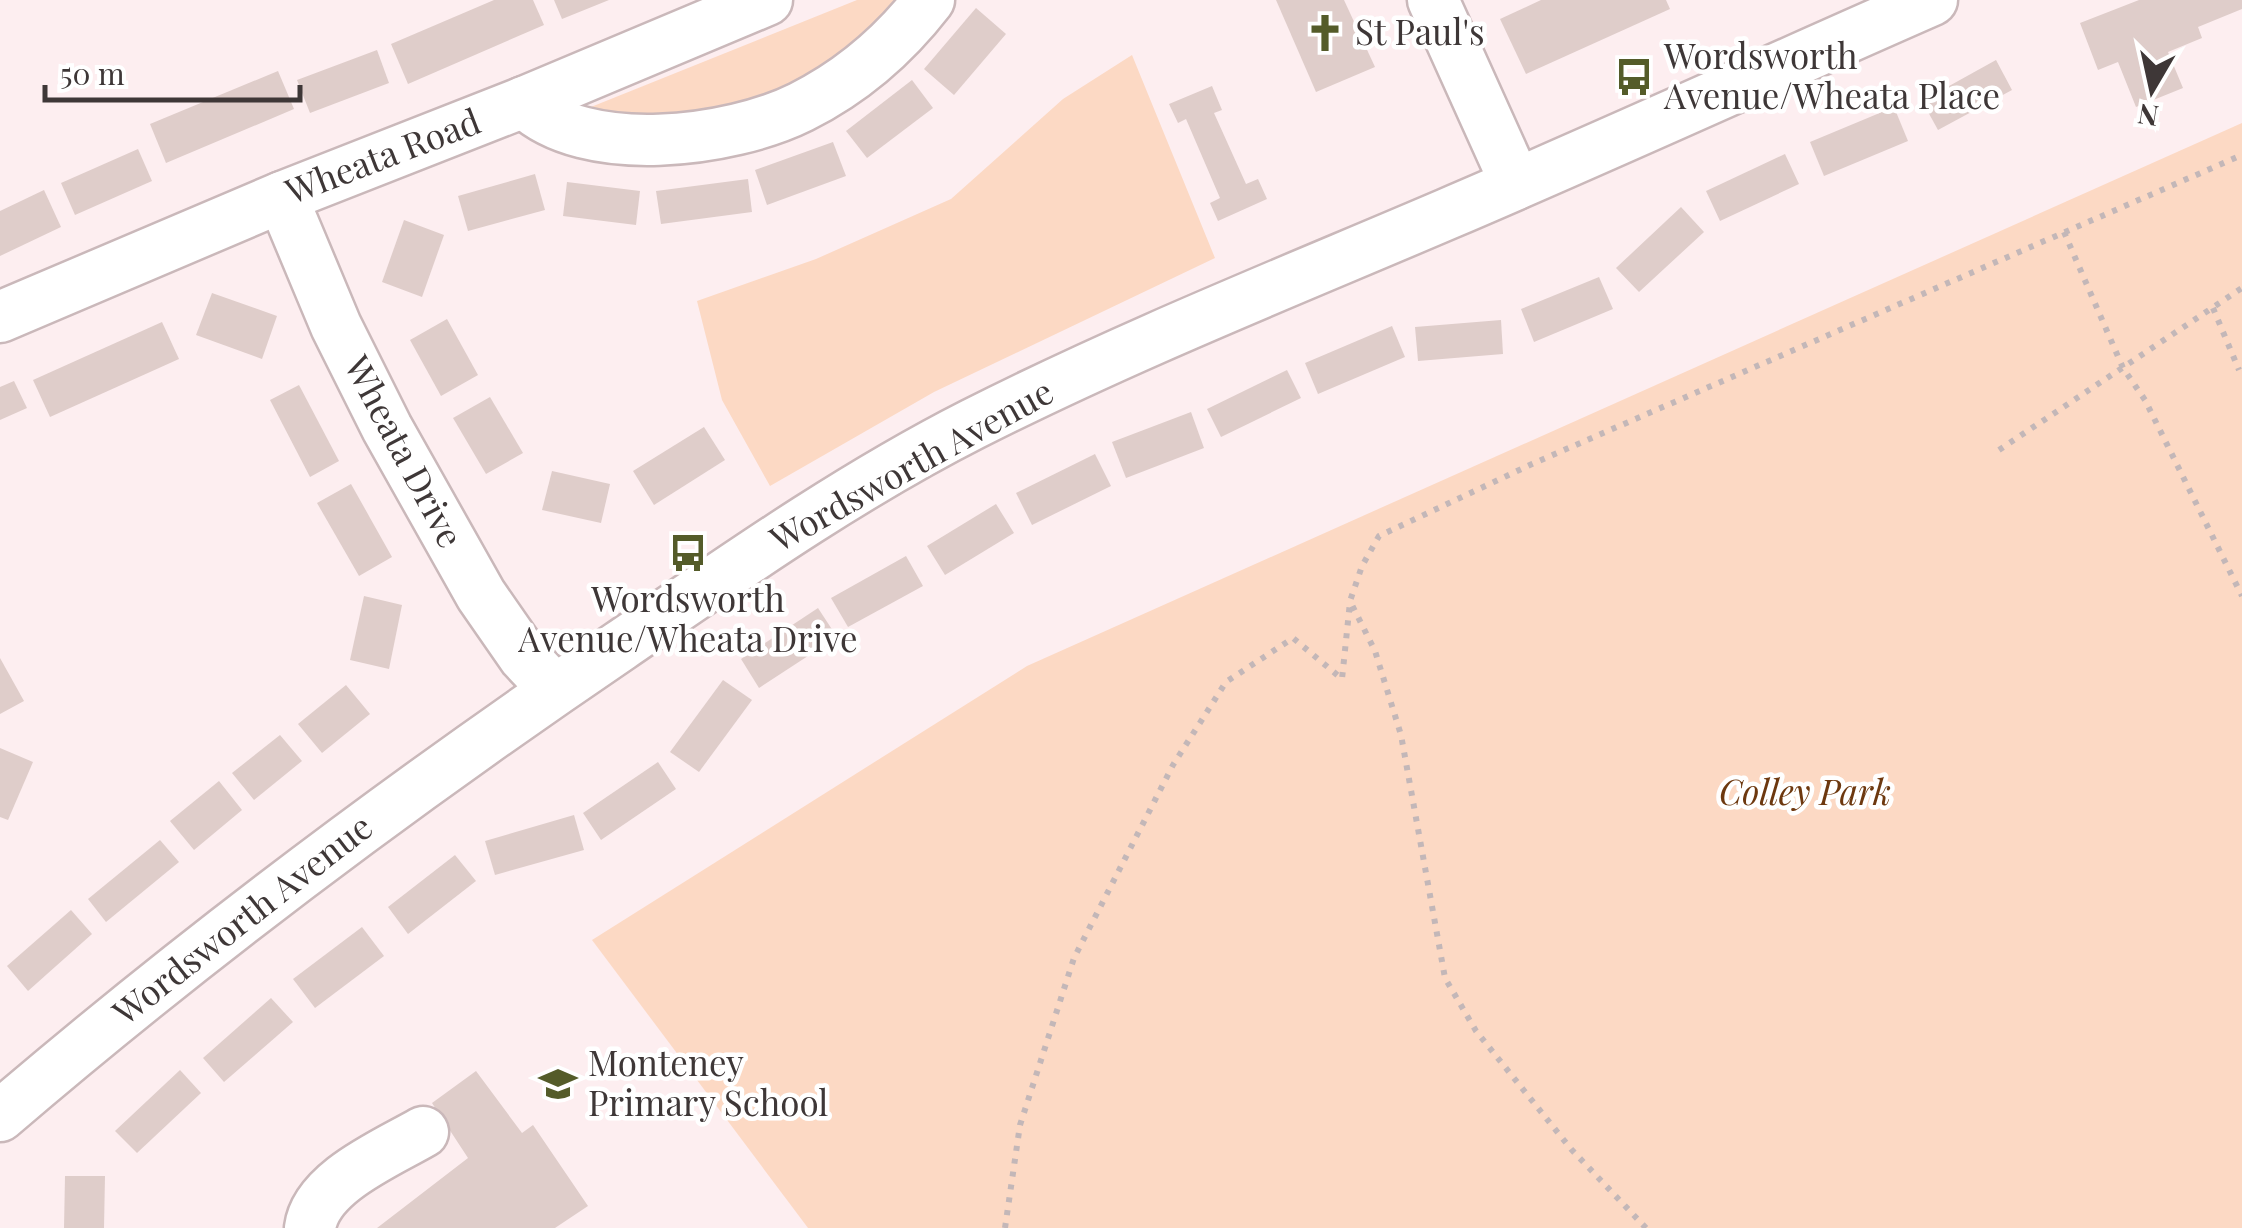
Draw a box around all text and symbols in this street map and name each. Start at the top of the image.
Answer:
place label: St Paul's [1355,7,1485,54]
church icon: St Paul's [1304,12,1346,54]
place label: Wordsworth Avenue/Wheata Place [1663,31,2000,118]
scale bar [45,40,300,102]
north arrow [2102,40,2202,140]
text: 50 m [60,53,125,93]
bus stop icon: Wordsworth Avenue/Wheata Place [1613,56,1655,98]
street label: Wheata Road [277,96,486,214]
text: N [2135,96,2161,136]
street label: Wheata Drive [334,346,475,555]
street label: Wordsworth Avenue [760,366,1061,562]
bus stop icon: Wordsworth Avenue/Wheata Drive [667,532,709,574]
place label: Wordsworth Avenue/Wheata Drive [517,574,858,661]
park label: Colley Park [1719,767,1891,814]
street label: Wordsworth Avenue [101,802,381,1035]
place label: Monteney Primary School [588,1038,828,1125]
school or university icon: Monteney Primary School [537,1063,579,1105]

